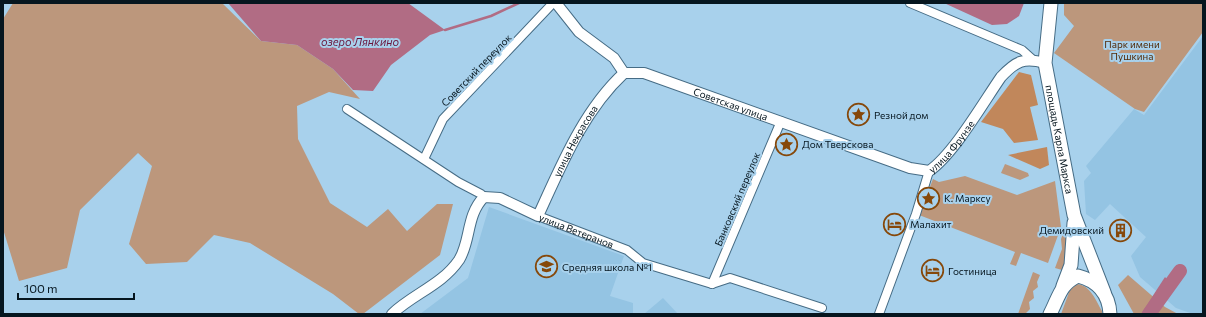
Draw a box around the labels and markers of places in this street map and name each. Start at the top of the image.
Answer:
place icon: Резной дом [846,102,872,128]
place label: Резной дом [874,109,928,121]
place icon: Дом Тверскова [773,131,799,157]
place label: Дом Тверскова [802,138,873,150]
place icon: К. Марксу [915,185,941,211]
place label: К. Марксу [944,192,991,204]
hotel icon: Малахит [881,211,907,237]
building icon: Демидовский [1107,217,1133,243]
place label: Малахит [910,218,952,230]
place label: Демидовский [1039,224,1104,236]
school or university icon: Средняя школа №1 [533,254,559,280]
hotel icon: Гостиница [919,258,945,284]
place label: Средняя школа №1 [562,261,652,273]
place label: Гостиница [948,265,997,277]

